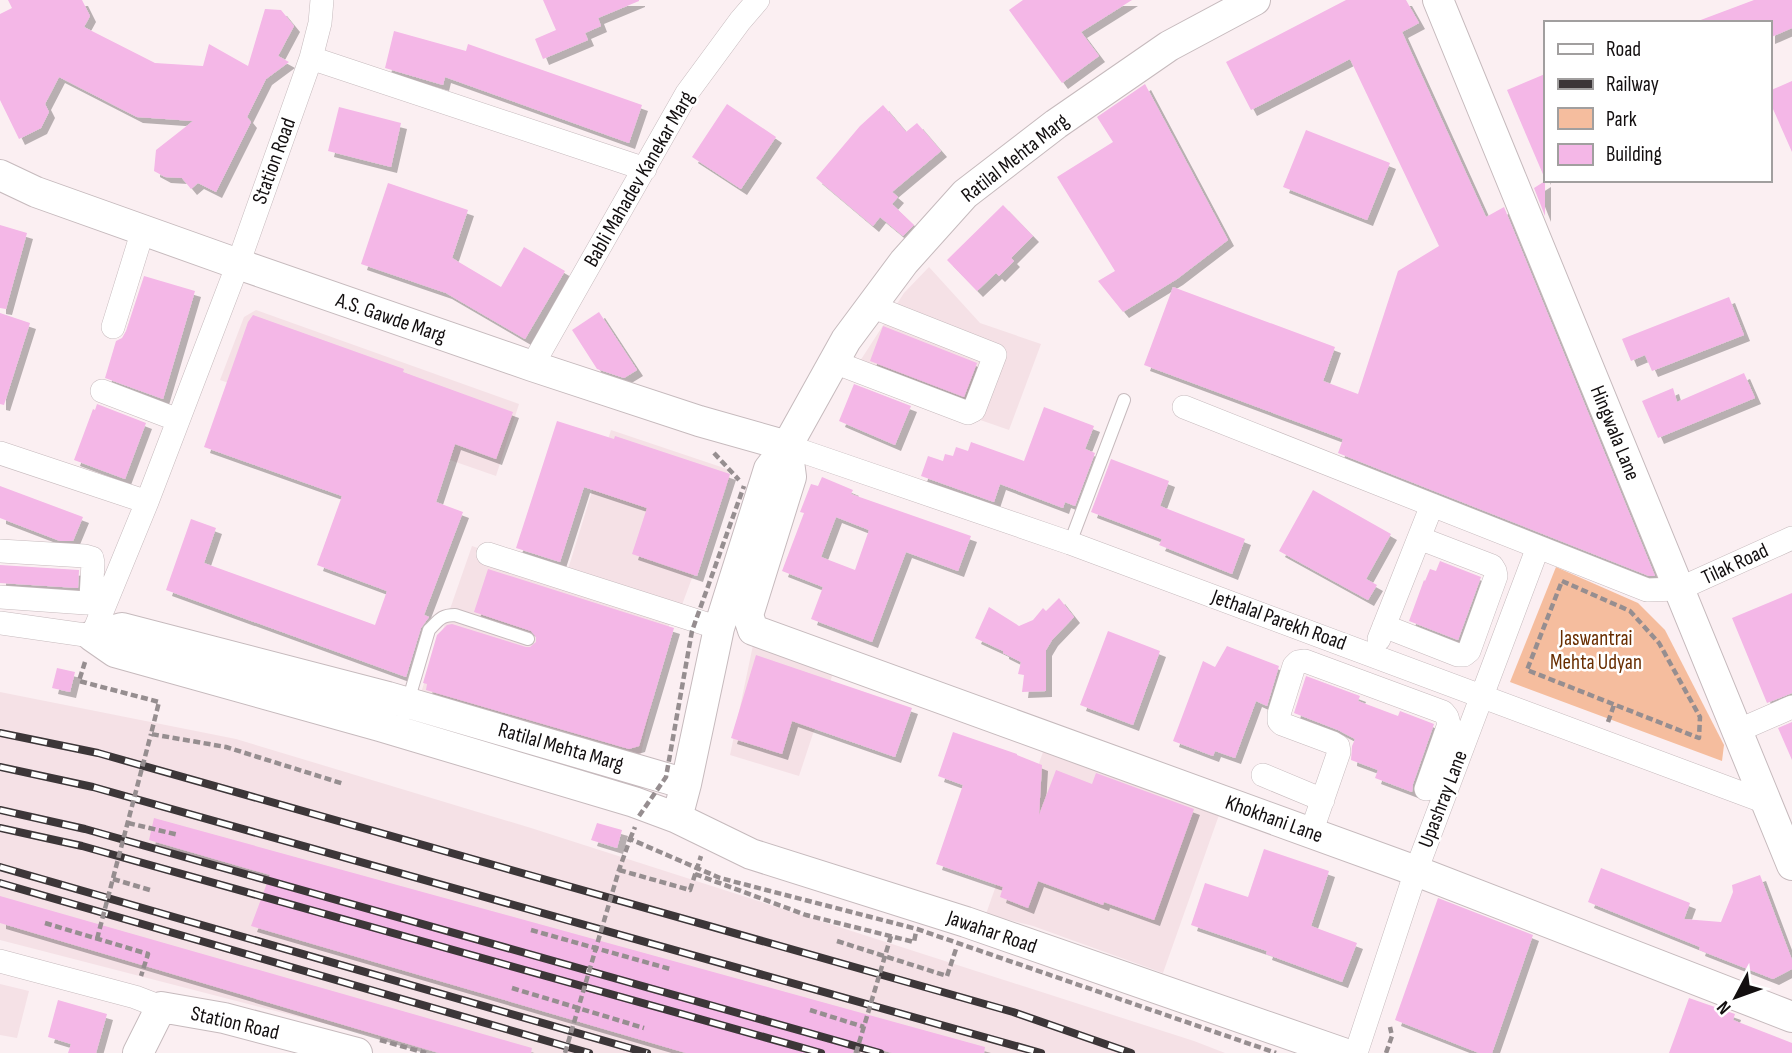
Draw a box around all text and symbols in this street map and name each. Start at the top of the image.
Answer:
legend [1544,21,1771,182]
text: Road [1606,37,1641,62]
text: Railway [1606,72,1659,97]
street label: Babli Mahadev Kanekar Marg [578,87,700,271]
text: Park [1606,107,1637,132]
street label: Ratilal Mehta Marg [956,108,1074,208]
street label: Station Road [247,115,301,207]
text: Building [1606,142,1662,167]
street label: A.S. Gawde Marg [332,287,449,348]
street label: Hingwala Lane [1585,382,1645,484]
street label: Tilak Road [1698,538,1772,590]
street label: Jethalal Parekh Road [1207,584,1350,656]
park label: Jaswantrai Mehta Udyan [1550,626,1642,675]
street label: Ratilal Mehta Marg [495,717,627,777]
street label: Upashray Lane [1413,747,1473,851]
street label: Khokhani Lane [1222,790,1326,848]
street label: Jawahar Road [943,905,1040,959]
north arrow [1701,962,1771,1032]
text: N [1712,996,1736,1019]
street label: Station Road [188,1001,282,1045]

